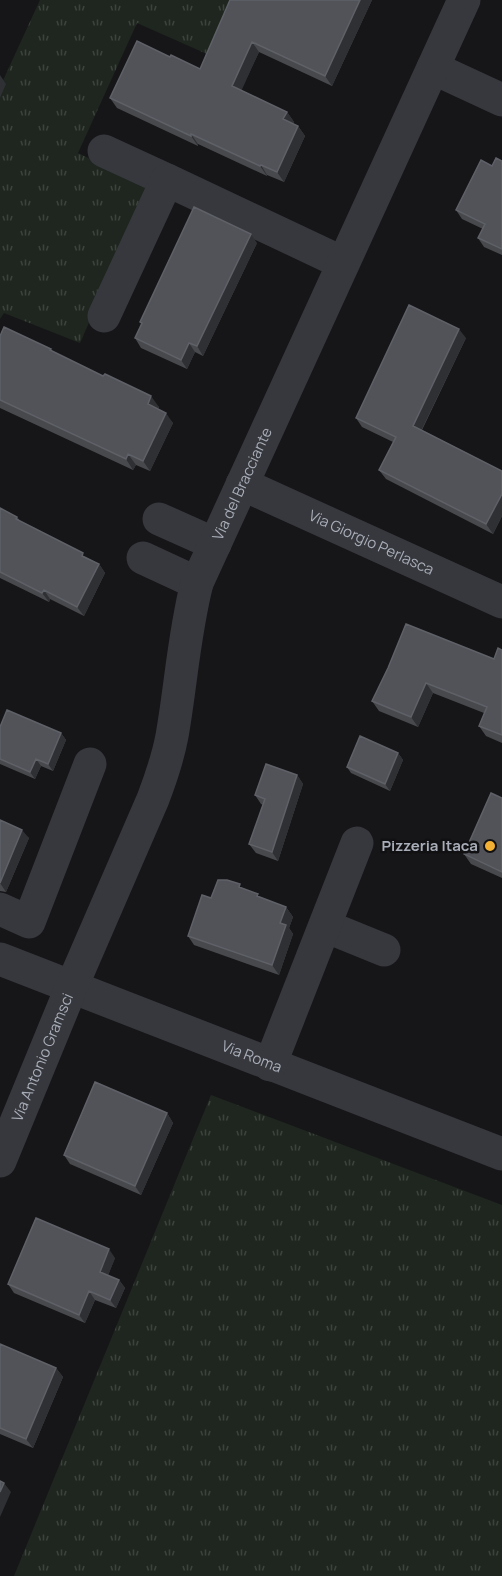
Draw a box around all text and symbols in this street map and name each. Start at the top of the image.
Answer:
street label: Via del Bracciante [207,424,277,543]
street label: Via Giorgio Perlasca [305,505,438,580]
place label: Pizzeria Itaca [381,835,478,856]
marker: Pizzeria Itaca [483,839,497,853]
street label: Via Antonio Gramsci [6,990,78,1125]
street label: Via Roma [219,1035,285,1077]

